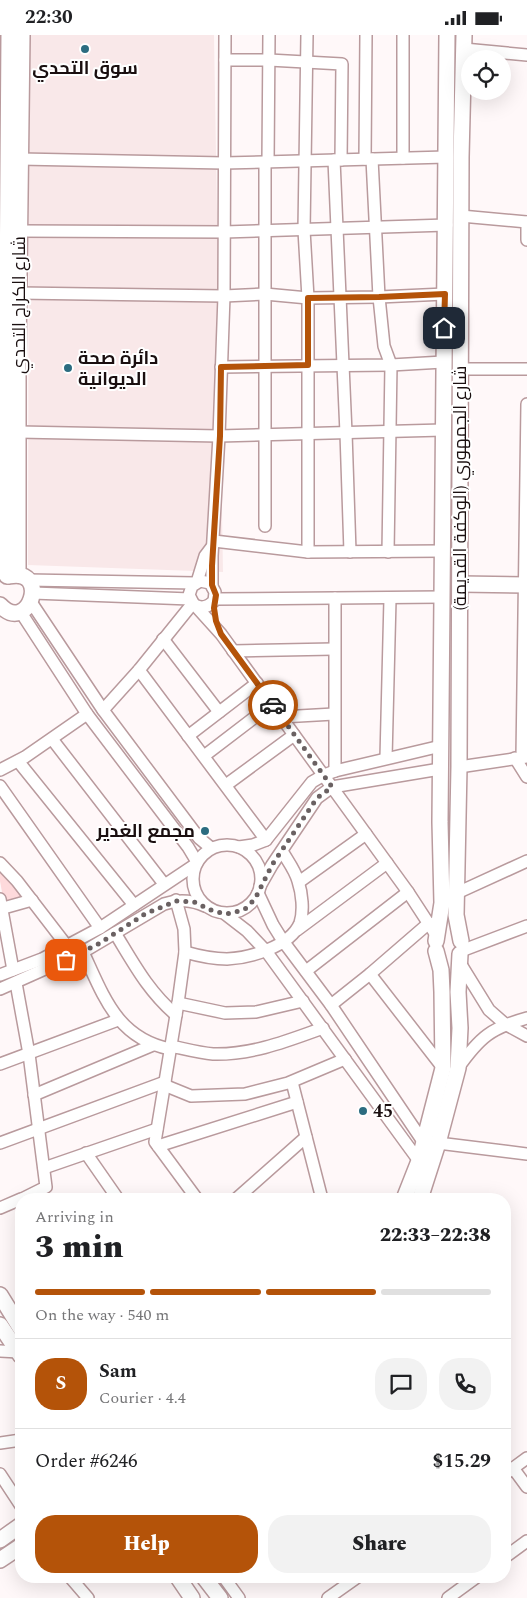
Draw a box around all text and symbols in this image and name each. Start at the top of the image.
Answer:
text: 22:30 [25,3,73,32]
marker: سوق التحدي [79,43,91,55]
map controls [461,50,511,100]
button: locate [461,50,511,100]
place label: سوق التحدي [32,55,138,82]
street label: شارع الكراج التحدي [6,236,33,374]
pin [423,307,465,349]
icon: home [430,314,458,342]
place label: دائرة صحة الديوانية [78,345,158,393]
marker: دائرة صحة الديوانية [62,362,74,374]
street label: شارع الجمهوري (الوكفة القديمة) [447,366,474,610]
courier [248,680,298,730]
icon: car [259,691,287,719]
place label: مجمع الغدير [96,818,195,845]
marker: مجمع الغدير [199,825,211,837]
pin [45,939,87,981]
icon: bag [52,946,80,974]
place label: 45 [373,1098,393,1125]
marker: 45 [357,1105,369,1117]
text: Arriving in [35,1205,114,1229]
text: 22:33–22:38 [380,1221,491,1250]
text: 3 min [35,1223,123,1272]
text: On the way · 540 m [35,1303,169,1327]
text: Sam [99,1357,137,1386]
button: chat [375,1358,427,1410]
button: phone [439,1358,491,1410]
text: S [56,1369,66,1398]
text: Courier · 4.4 [99,1386,186,1410]
text: Order #6246 [35,1447,138,1476]
text: $15.29 [433,1447,491,1476]
button: Help [35,1515,258,1573]
button: Share [268,1515,491,1573]

